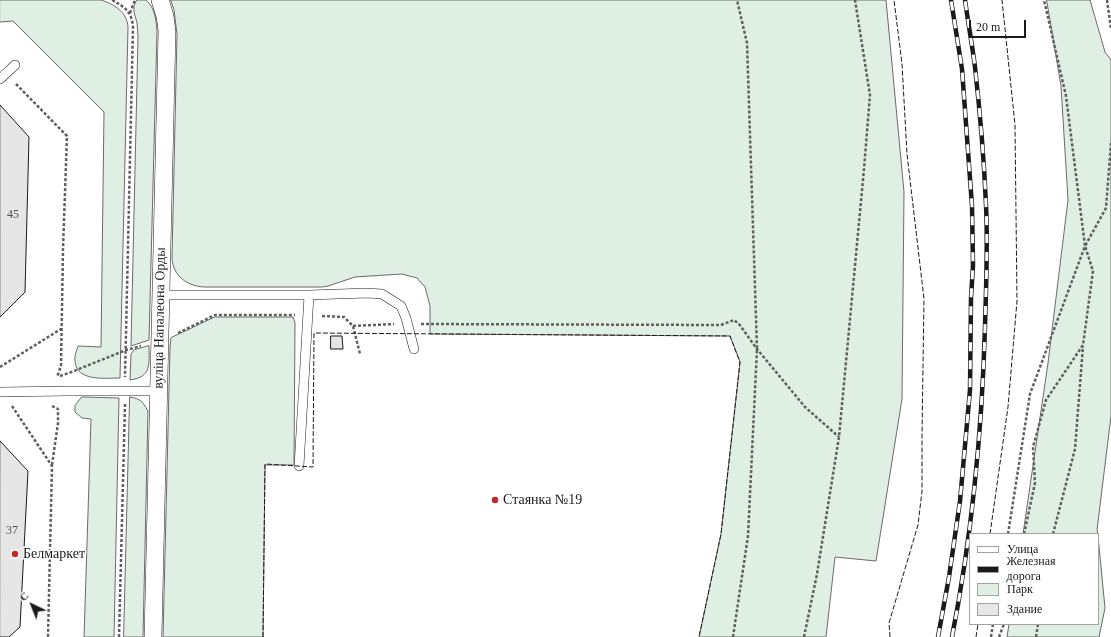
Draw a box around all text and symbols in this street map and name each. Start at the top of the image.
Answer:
scale bar [971,12,1028,38]
text: 20 m [976,20,1000,34]
house number: 45 [7,208,19,222]
street label: вуліца Напалеона Орды [150,247,170,389]
place label: Стаянка №19 [503,492,582,508]
marker: Стаянка №19 [490,495,500,505]
house number: 37 [6,524,18,538]
legend [969,533,1099,625]
text: Улица [1007,542,1038,556]
place label: Белмаркет [23,546,85,562]
marker: Белмаркет [10,549,20,559]
text: Железная дорога [1007,554,1056,583]
text: Парк [1007,582,1033,596]
north arrow [12,585,52,625]
text: С [17,589,31,603]
text: Здание [1007,602,1042,616]

